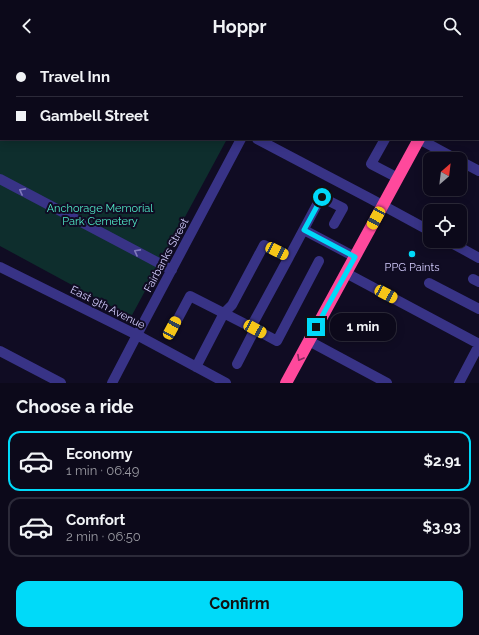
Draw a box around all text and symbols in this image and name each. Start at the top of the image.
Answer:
icon: back [16,15,38,37]
icon: search [441,15,463,37]
text: Hoppr [213,16,266,37]
text: Travel Inn [40,68,110,86]
text: Gambell Street [40,107,149,125]
north arrow [423,152,467,196]
map controls [423,152,467,248]
one-way arrow [19,188,26,195]
route start [313,188,331,206]
park label: Anchorage Memorial Park Cemetery [47,202,153,228]
button: locate [423,204,467,248]
car [365,205,387,231]
street label: Fairbanks Street [142,216,191,294]
car [264,240,290,262]
one-way arrow [134,249,141,256]
marker: PPG Paints [407,249,417,259]
place label: PPG Paints [385,261,439,274]
street label: East 9th Avenue [68,283,148,332]
car [373,283,399,305]
callout: 1 min [330,313,396,341]
car [161,315,183,341]
car [242,318,268,340]
route end [307,318,325,336]
text: 1 min [347,319,379,334]
one-way arrow [297,354,304,361]
text: Choose a ride [16,396,134,417]
icon: car [18,443,54,479]
text: Economy [66,445,133,463]
text: $2.91 [423,452,461,470]
text: 1 min · 06:49 [66,463,139,478]
icon: car [18,509,54,545]
text: Comfort [66,511,125,529]
text: $3.93 [423,518,461,536]
text: 2 min · 06:50 [66,529,141,544]
button: Confirm [16,581,463,627]

